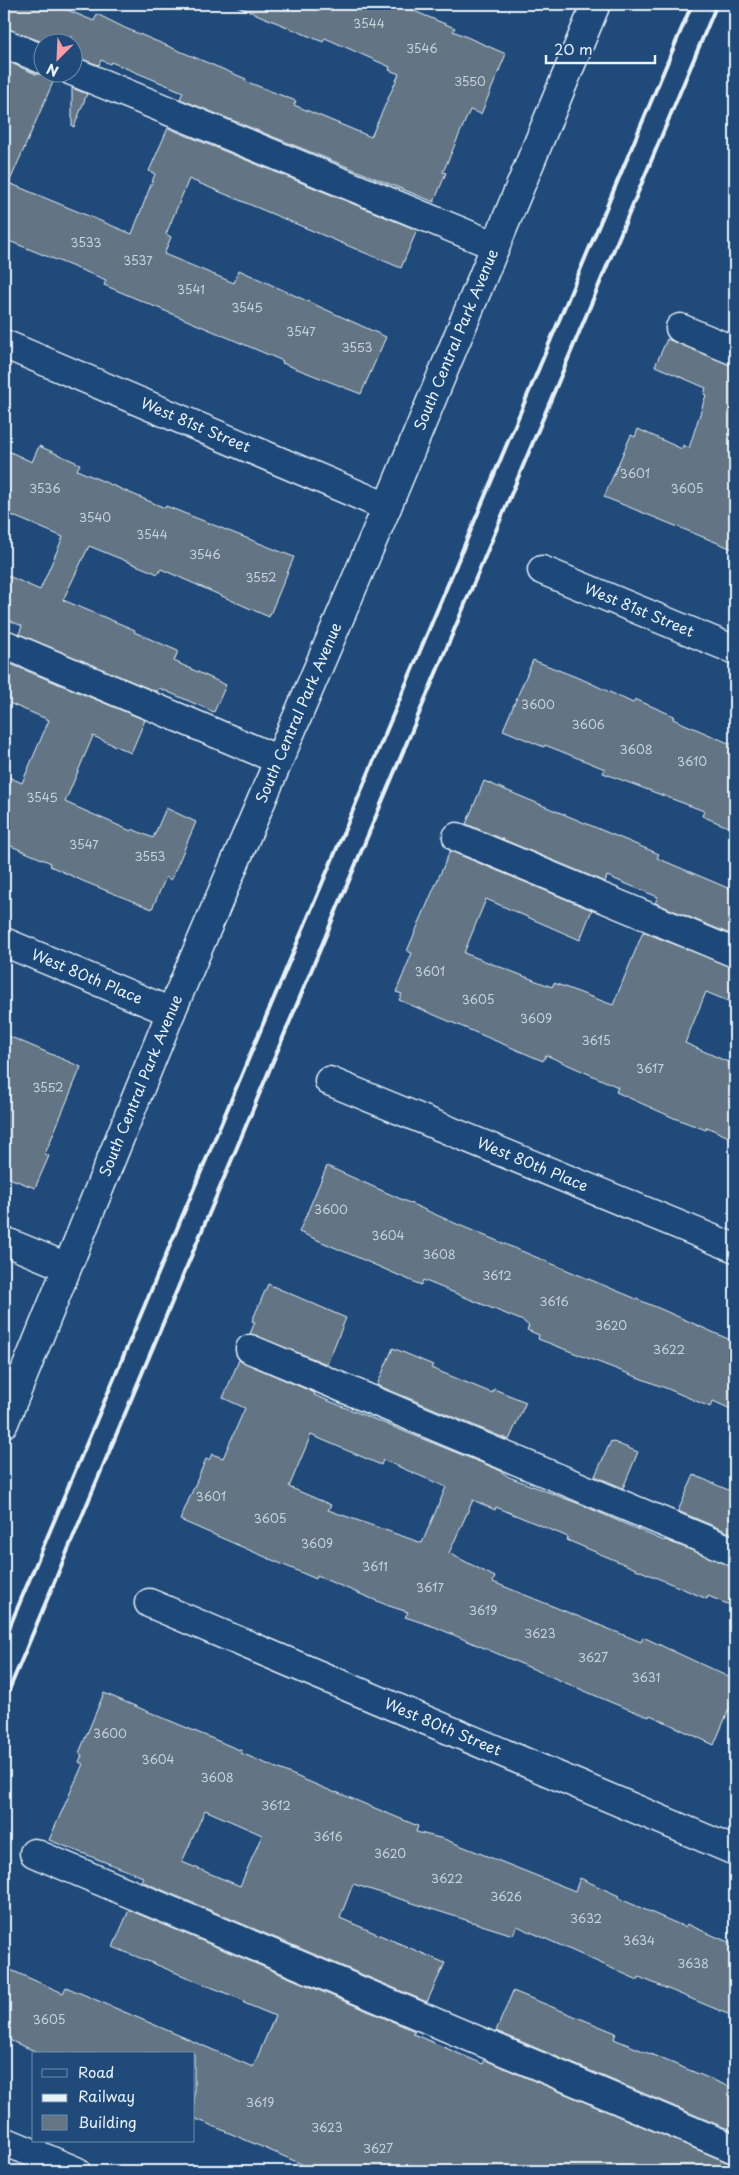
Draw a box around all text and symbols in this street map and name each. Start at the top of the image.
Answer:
house number: 3544 [353,14,385,32]
north arrow [32,32,82,82]
scale bar [546,32,655,64]
text: 20 m [554,37,593,60]
house number: 3546 [406,39,438,57]
text: N [43,58,62,82]
house number: 3550 [454,72,486,90]
house number: 3533 [71,233,102,251]
street label: South Central Park Avenue [407,245,503,433]
house number: 3537 [123,251,153,269]
house number: 3541 [177,280,205,298]
house number: 3545 [231,298,263,316]
house number: 3547 [286,322,316,340]
house number: 3553 [342,338,373,356]
street label: West 81st Street [138,391,254,458]
house number: 3601 [620,464,650,482]
house number: 3536 [29,479,61,497]
house number: 3605 [671,479,703,497]
house number: 3540 [79,508,111,526]
house number: 3544 [136,525,168,543]
house number: 3546 [189,545,221,563]
house number: 3552 [245,568,277,586]
street label: West 81st Street [581,576,698,642]
street label: South Central Park Avenue [249,618,346,806]
house number: 3600 [521,695,555,713]
house number: 3606 [571,715,605,733]
house number: 3608 [619,740,653,758]
house number: 3610 [677,752,707,770]
house number: 3545 [26,788,58,806]
house number: 3547 [69,835,99,853]
house number: 3553 [135,847,166,865]
street label: West 80th Place [28,942,147,1009]
house number: 3601 [415,962,445,980]
house number: 3605 [462,990,494,1008]
street label: South Central Park Avenue [92,991,187,1180]
house number: 3609 [520,1009,552,1027]
house number: 3615 [581,1031,611,1049]
house number: 3617 [636,1059,664,1077]
house number: 3552 [32,1078,64,1096]
street label: West 80th Place [474,1130,592,1196]
house number: 3600 [314,1200,348,1218]
house number: 3604 [371,1226,405,1244]
house number: 3608 [422,1245,456,1263]
house number: 3612 [482,1266,512,1284]
house number: 3616 [539,1292,569,1310]
house number: 3620 [595,1316,627,1334]
house number: 3622 [653,1340,685,1358]
house number: 3601 [196,1487,226,1505]
house number: 3605 [254,1509,286,1527]
house number: 3609 [301,1534,333,1552]
house number: 3611 [362,1557,388,1575]
house number: 3617 [416,1578,444,1596]
house number: 3619 [469,1601,497,1619]
house number: 3623 [524,1624,556,1642]
house number: 3627 [578,1648,608,1666]
house number: 3631 [632,1668,660,1686]
street label: West 80th Street [381,1691,505,1761]
house number: 3600 [93,1724,127,1742]
house number: 3604 [141,1750,175,1768]
house number: 3608 [200,1768,234,1786]
house number: 3612 [261,1796,291,1814]
house number: 3616 [313,1827,343,1845]
house number: 3620 [374,1844,406,1862]
house number: 3622 [431,1869,463,1887]
house number: 3626 [490,1887,522,1905]
house number: 3632 [570,1909,602,1927]
house number: 3634 [623,1931,655,1949]
house number: 3638 [677,1954,709,1972]
house number: 3605 [33,2010,65,2028]
legend [32,2052,195,2142]
text: Road [78,2060,114,2083]
text: Railway [78,2084,135,2107]
house number: 3619 [246,2093,274,2111]
text: Building [78,2110,137,2133]
house number: 3623 [311,2118,343,2136]
house number: 3627 [363,2139,393,2157]

